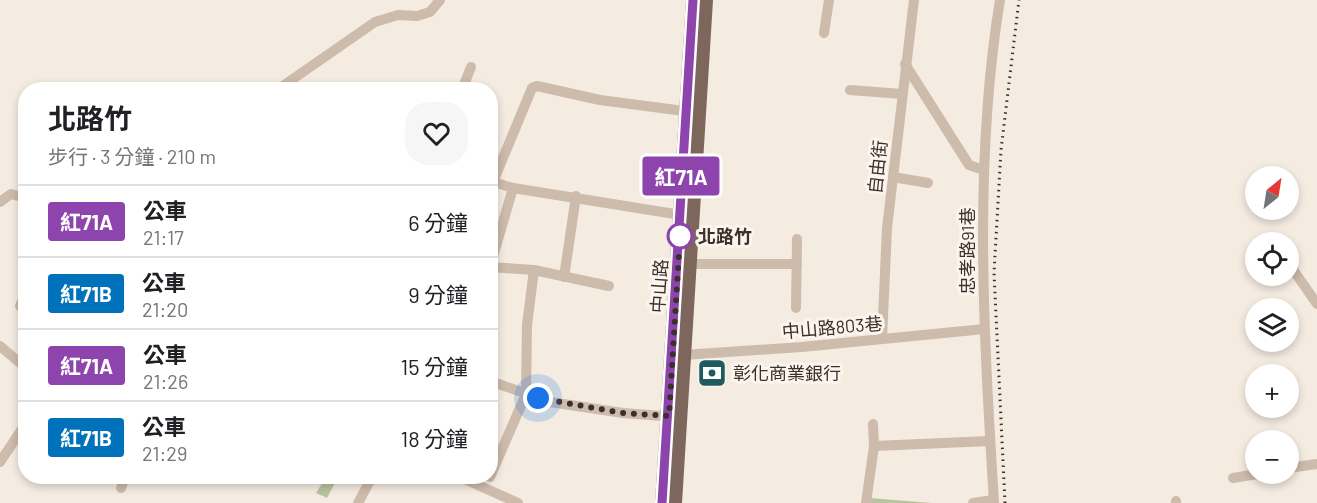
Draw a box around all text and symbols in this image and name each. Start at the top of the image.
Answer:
text: 北路竹 [48,101,132,135]
button: heart [405,102,468,165]
street label: 自由街 [863,139,891,195]
text: 步行 · 3 分鐘 · 210 m [48,144,216,168]
line badge: 紅71A [639,156,723,195]
text: 紅71A [654,164,708,189]
north arrow [1245,166,1299,220]
map controls [1245,166,1299,484]
text: 公車 [143,197,187,223]
street label: 忠孝路91巷 [956,207,978,295]
text: 紅71A [60,209,113,234]
text: 6 分鐘 [408,209,468,235]
marker: 北路竹 [667,223,693,249]
text: 21:17 [143,225,184,249]
place label: 北路竹 [698,225,752,247]
button: locate [1245,232,1299,286]
street label: 中山路 [646,258,672,314]
text: 公車 [142,269,186,295]
text: 紅71B [60,281,112,306]
text: 9 分鐘 [408,281,468,307]
text: 21:20 [142,297,188,321]
button: layers [1245,298,1299,352]
street label: 中山路803巷 [781,312,883,342]
text: 公車 [143,341,187,367]
text: 紅71A [60,353,113,378]
text: 15 分鐘 [401,353,468,379]
bank icon: 彰化商業銀行 [696,357,728,389]
place label: 彰化商業銀行 [733,362,841,384]
button: + [1245,364,1299,418]
text: 21:26 [143,369,188,393]
your location [523,383,553,413]
text: 公車 [142,413,186,439]
text: 紅71B [60,425,112,450]
text: 18 分鐘 [400,425,468,451]
button: − [1245,430,1299,484]
text: 21:29 [142,441,187,465]

